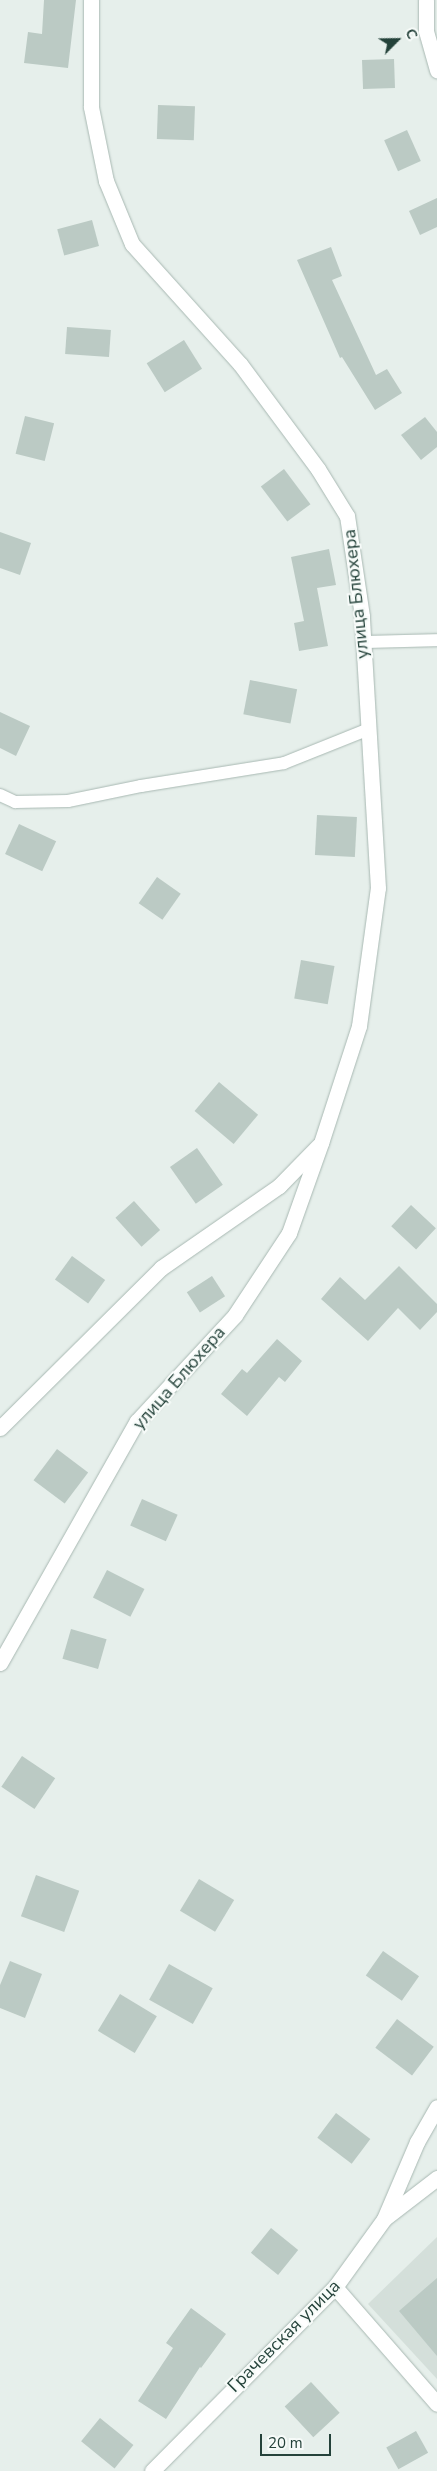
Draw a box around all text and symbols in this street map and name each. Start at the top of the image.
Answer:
north arrow [372,15,422,65]
text: С [401,26,422,42]
street label: улица Блюхера [338,528,374,660]
street label: улица Блюхера [128,1322,230,1434]
street label: Грачевская улица [223,2275,345,2397]
scale bar [262,2424,333,2456]
text: 20 m [268,2433,303,2453]

